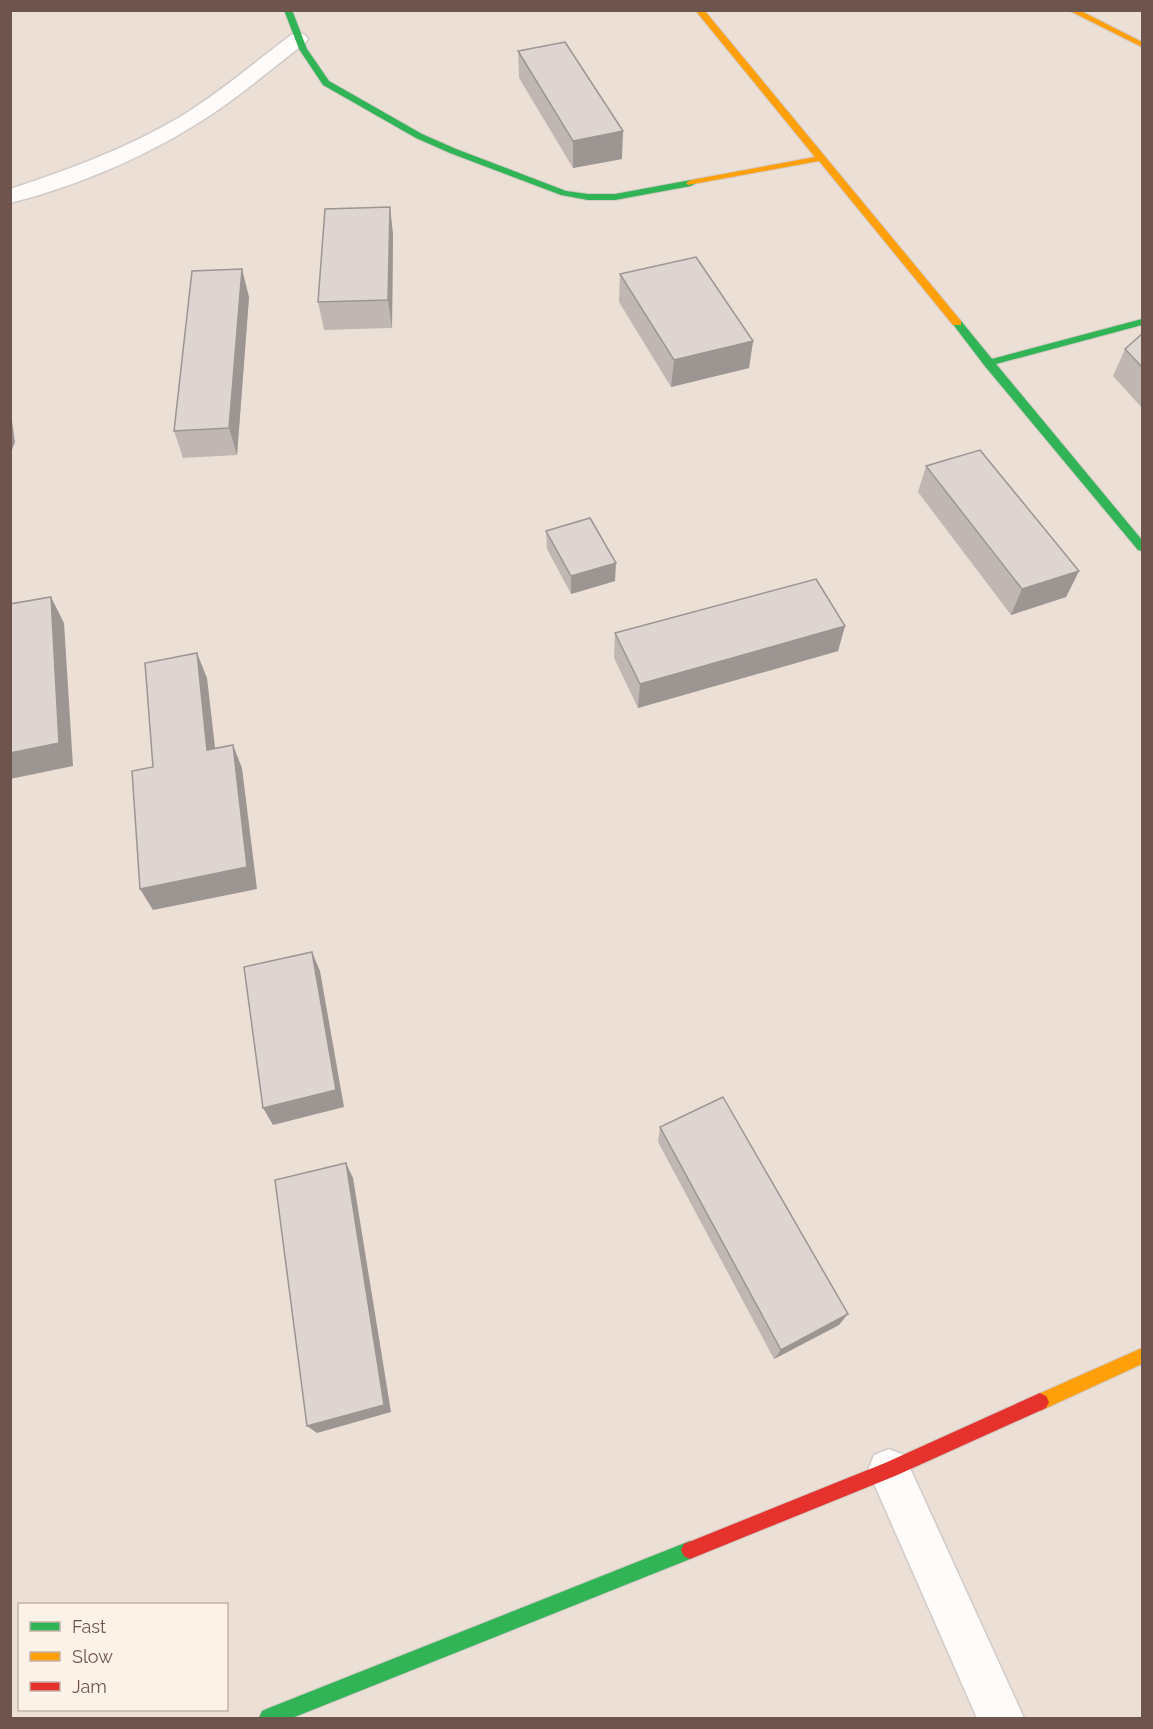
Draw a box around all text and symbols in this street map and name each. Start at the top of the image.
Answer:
legend [18,1603,228,1711]
text: Fast [72,1616,106,1637]
text: Slow [72,1646,113,1667]
text: Jam [72,1676,107,1697]

